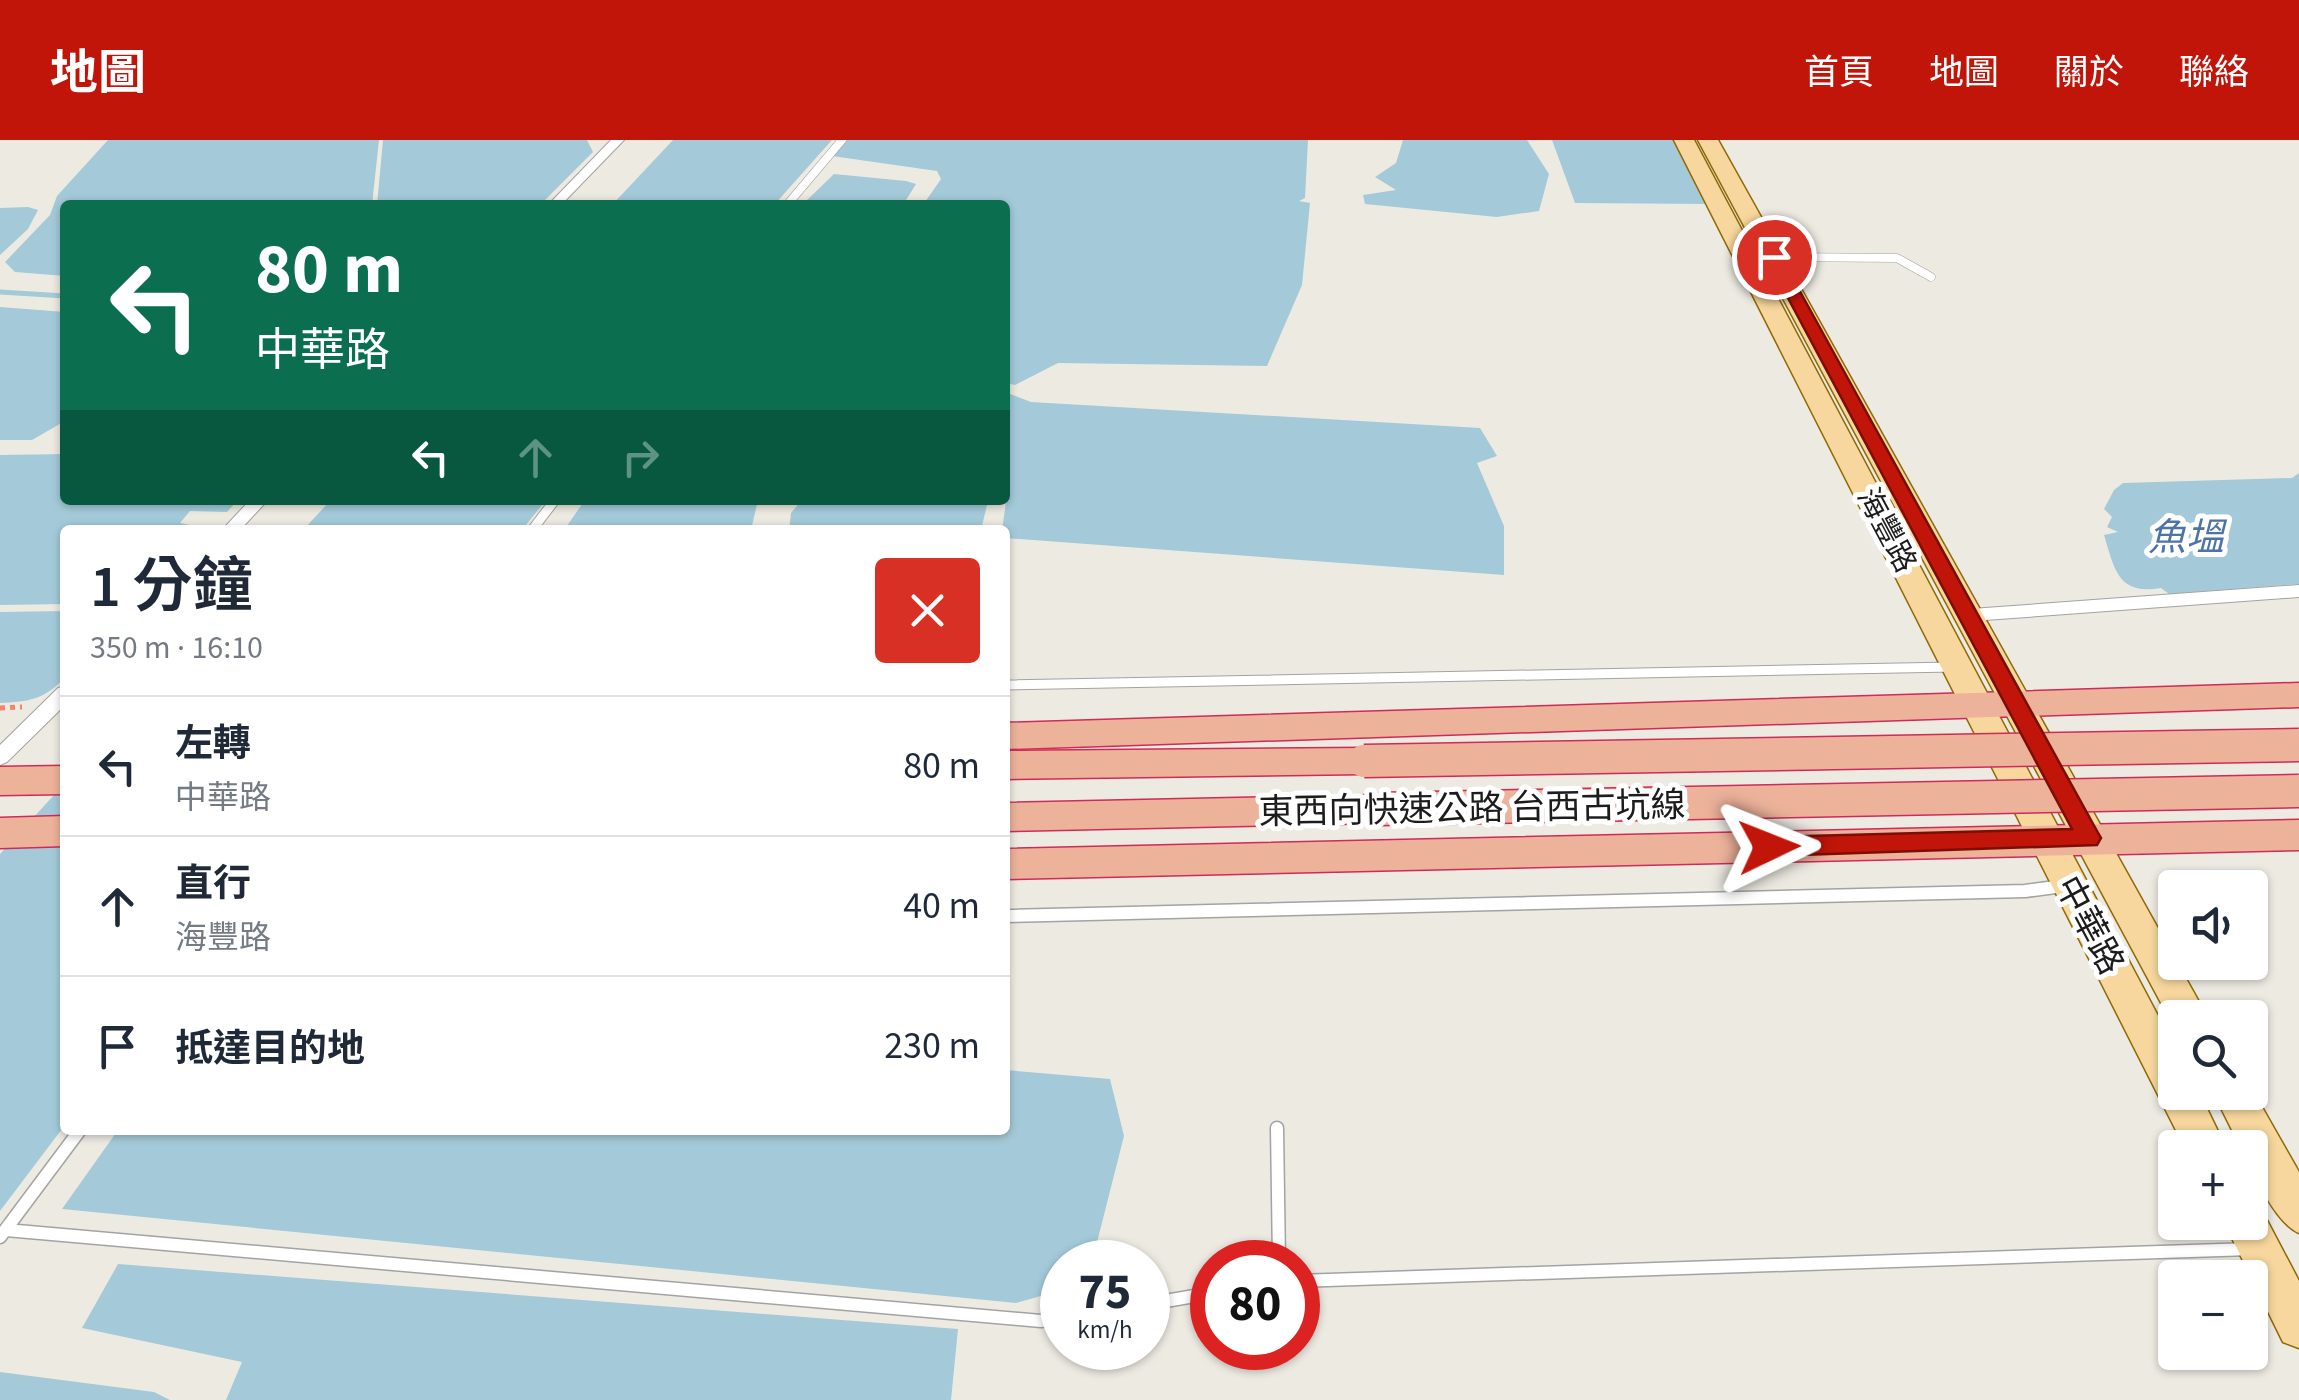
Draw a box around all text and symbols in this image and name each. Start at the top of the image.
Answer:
text: 地圖 [50,40,146,108]
text: 首頁 [1804,48,1874,98]
text: 地圖 [1929,48,1999,98]
text: 關於 [2054,48,2124,98]
text: 聯絡 [2179,48,2249,98]
pin [1732,215,1817,300]
text: 80 m [255,220,403,320]
icon: arrive [1747,230,1802,285]
icon: left [90,240,220,370]
text: 中華路 [255,319,390,383]
icon: left [403,430,458,485]
icon: ahead [508,430,563,485]
icon: right [613,430,668,485]
street label: 海豐路 [1846,480,1927,580]
water label: 魚塭 [2148,511,2228,565]
text: 1 分鐘 [90,545,253,630]
button: close [875,558,980,663]
text: 350 m · 16:10 [90,625,263,671]
text: 左轉 [175,717,251,771]
icon: left [90,739,145,794]
text: 80 m [903,739,980,793]
text: 中華路 [175,775,271,821]
street label: 東西向快速公路 台西古坑線 [1258,780,1686,838]
position arrow [1717,795,1821,899]
text: 直行 [175,857,251,911]
street label: 中華路 [2042,867,2136,984]
map controls [2158,870,2268,1370]
button: sound [2158,870,2268,980]
icon: ahead [90,879,145,934]
text: 40 m [903,879,980,933]
text: 海豐路 [175,915,271,961]
button: search [2158,1000,2268,1110]
icon: arrive [90,1019,145,1074]
text: 230 m [884,1019,980,1073]
text: 抵達目的地 [175,1022,365,1076]
button: + [2158,1130,2268,1240]
speed limit sign: 80 [1190,1240,1320,1370]
text: 75 [1079,1257,1131,1328]
button: − [2158,1260,2268,1370]
text: km/h [1077,1312,1133,1348]

